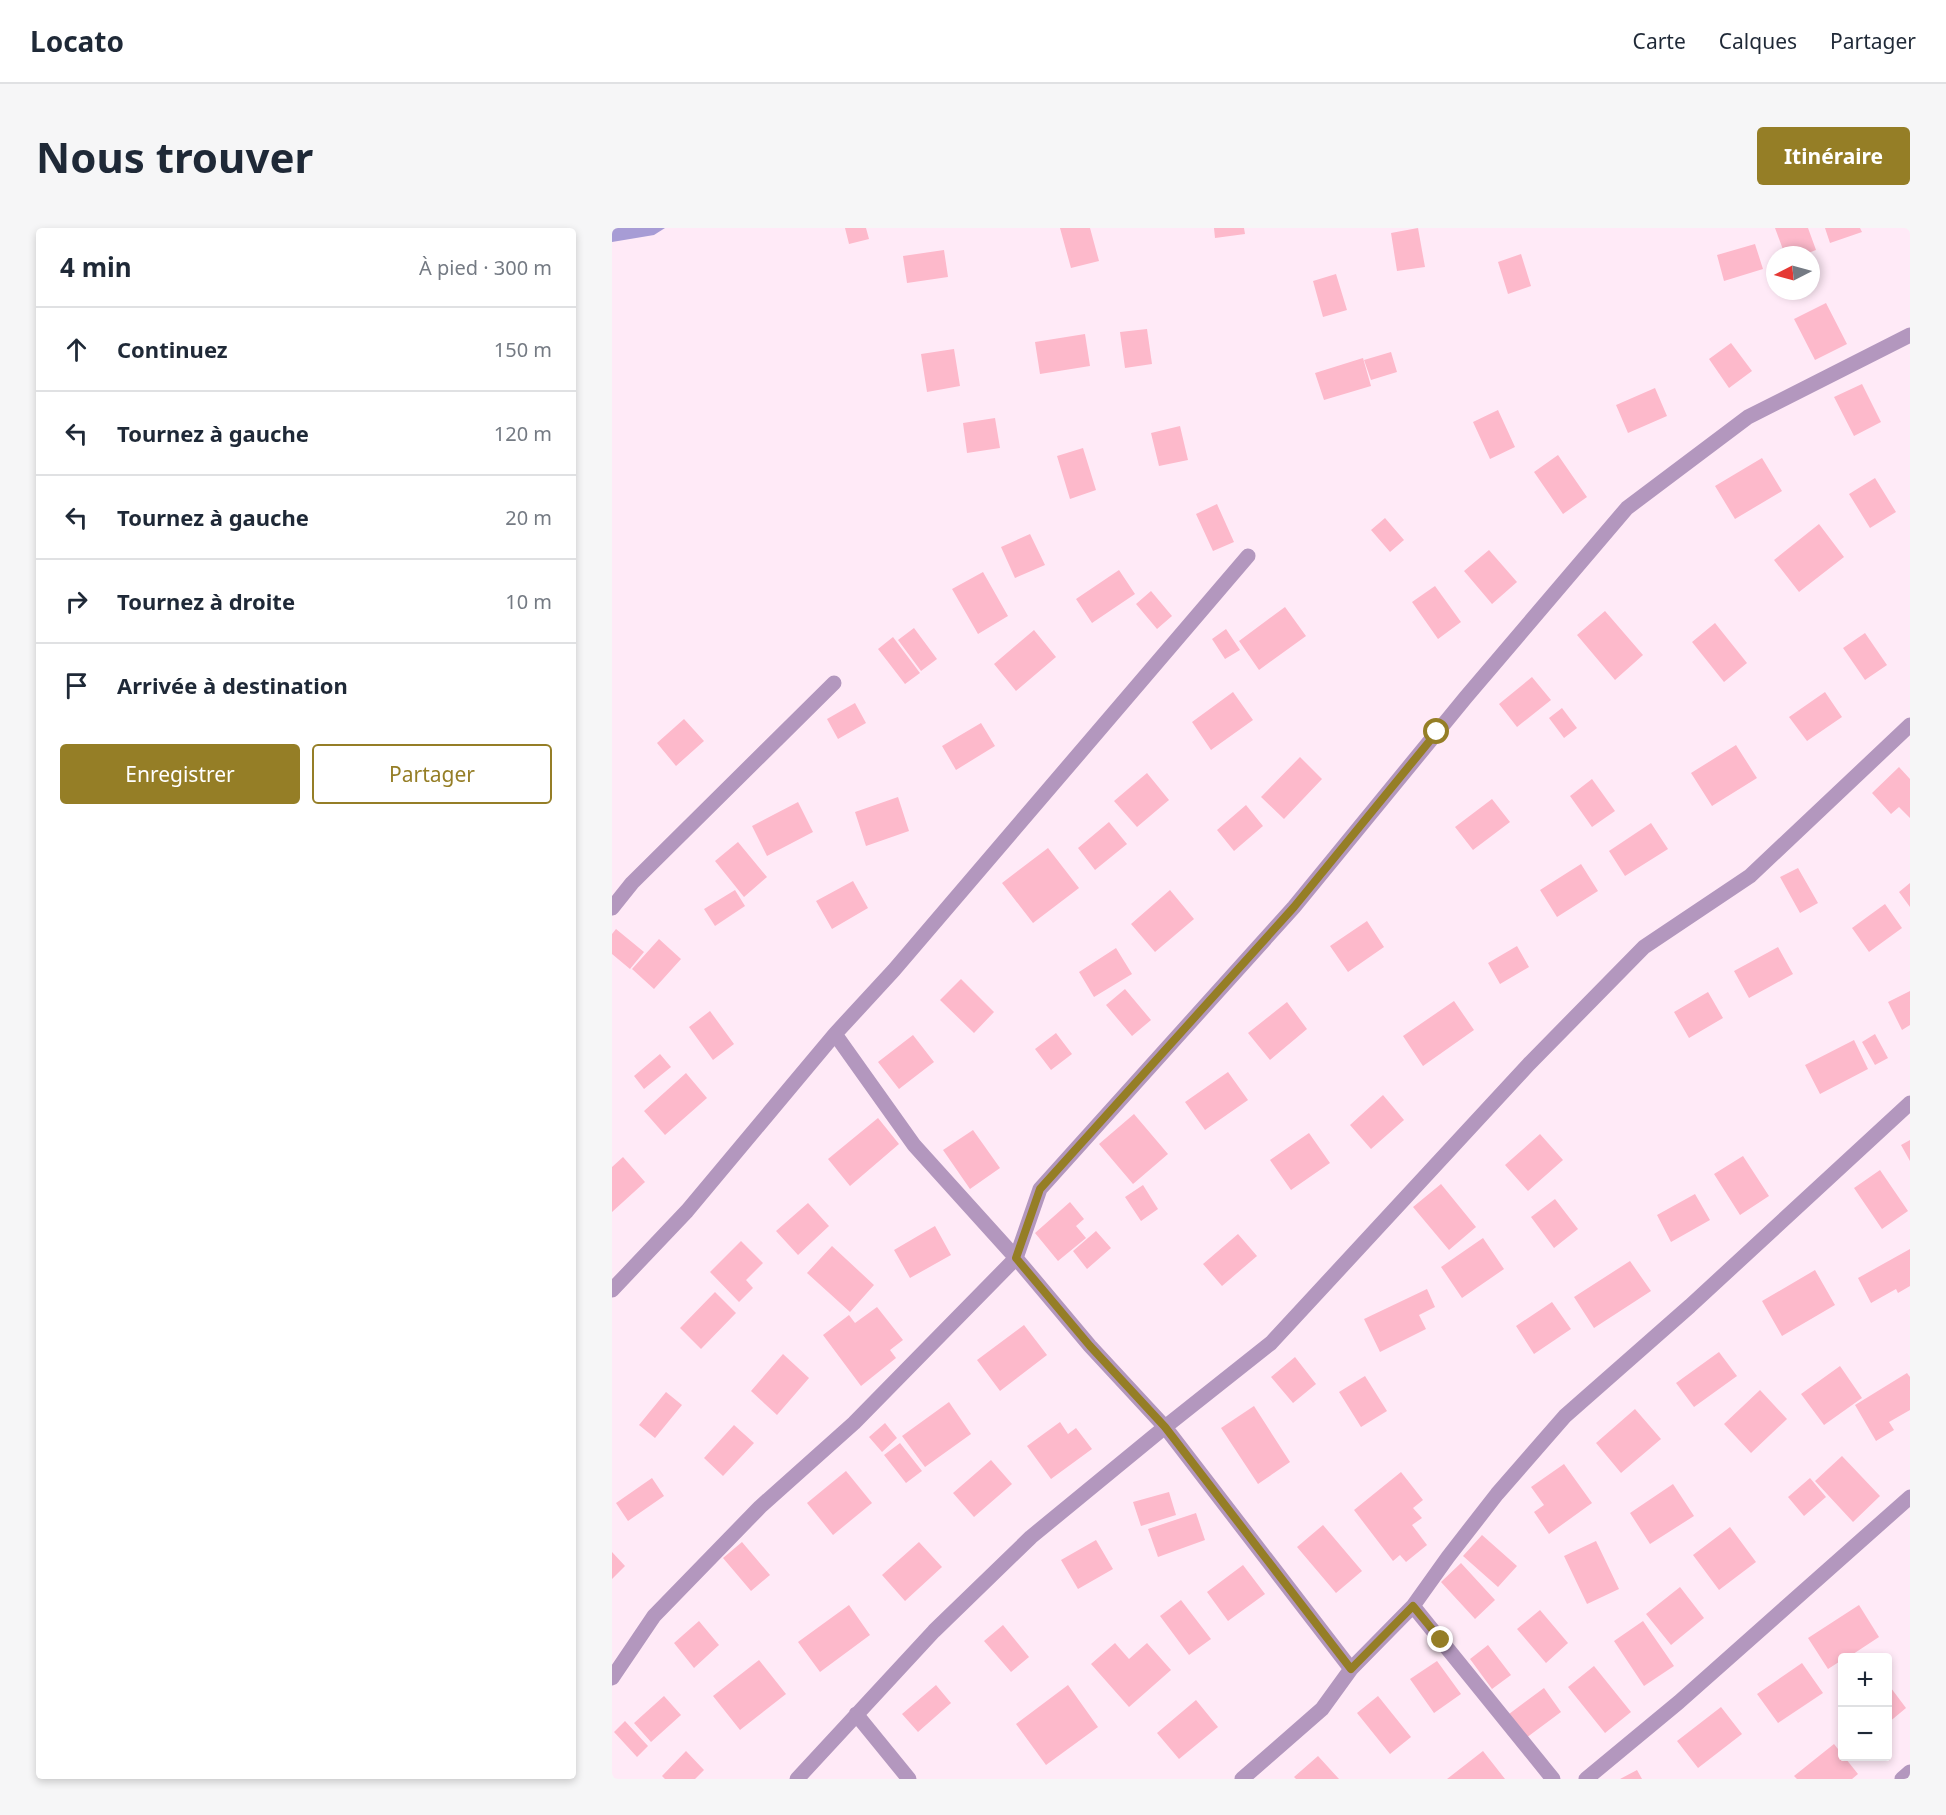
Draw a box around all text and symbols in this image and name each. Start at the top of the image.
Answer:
text: Locato [30,22,124,60]
text: Carte [1633,27,1686,55]
text: Calques [1719,27,1797,55]
text: Partager [1830,27,1916,55]
button: Itinéraire [1757,127,1910,185]
text: Nous trouver [36,128,313,185]
north arrow [1766,246,1820,300]
text: 4 min [60,249,132,285]
text: À pied · 300 m [419,254,552,281]
icon: ahead [60,333,93,366]
text: Continuez [117,334,228,364]
text: 150 m [494,336,552,363]
icon: left [60,417,93,450]
text: Tournez à gauche [117,418,309,448]
text: 120 m [494,420,552,447]
icon: left [60,501,93,534]
text: Tournez à gauche [117,502,309,532]
text: 20 m [505,504,552,531]
icon: right [60,585,93,618]
text: Tournez à droite [117,586,295,616]
text: 10 m [505,588,552,615]
icon: arrive [60,669,93,702]
text: Arrivée à destination [117,670,348,700]
route start [1423,718,1449,744]
button: Enregistrer [60,744,300,804]
button: Partager [312,744,552,804]
route end [1427,1626,1453,1652]
map controls [1838,1653,1892,1761]
button: + [1838,1653,1892,1707]
button: − [1838,1707,1892,1761]

